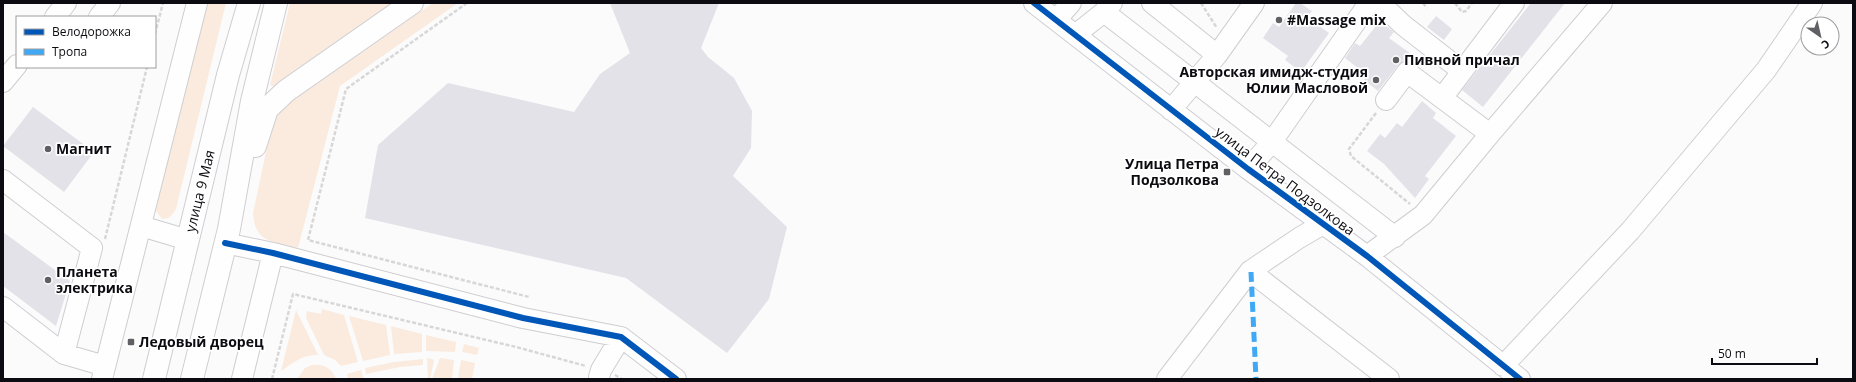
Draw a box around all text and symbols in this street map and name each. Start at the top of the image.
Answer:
place label: #Massage mix [1287,10,1387,29]
marker: #Massage mix [1274,15,1284,25]
legend [16,16,156,68]
north arrow [1800,16,1840,56]
text: Велодорожка [52,23,131,40]
text: С [1819,37,1833,53]
text: Тропа [52,43,87,60]
place label: Пивной причал [1404,50,1520,69]
marker: Пивной причал [1391,55,1401,65]
place label: Авторская имидж-студия Юлии Масловой [1179,62,1368,97]
marker: Авторская имидж-студия Юлии Масловой [1371,75,1381,85]
street label: улица Петра Подзолкова [1212,122,1359,239]
place label: Магнит [56,139,112,158]
marker: Магнит [43,144,53,154]
street label: улица 9 Мая [180,148,219,234]
place label: Улица Петра Подзолкова [1125,154,1219,189]
marker: Улица Петра Подзолкова [1222,167,1232,177]
place label: Планета электрика [56,262,133,297]
marker: Планета электрика [43,275,53,285]
place label: Ледовый дворец [139,332,264,351]
marker: Ледовый дворец [126,337,136,347]
scale bar [1712,340,1817,366]
text: 50 m [1718,345,1746,362]

